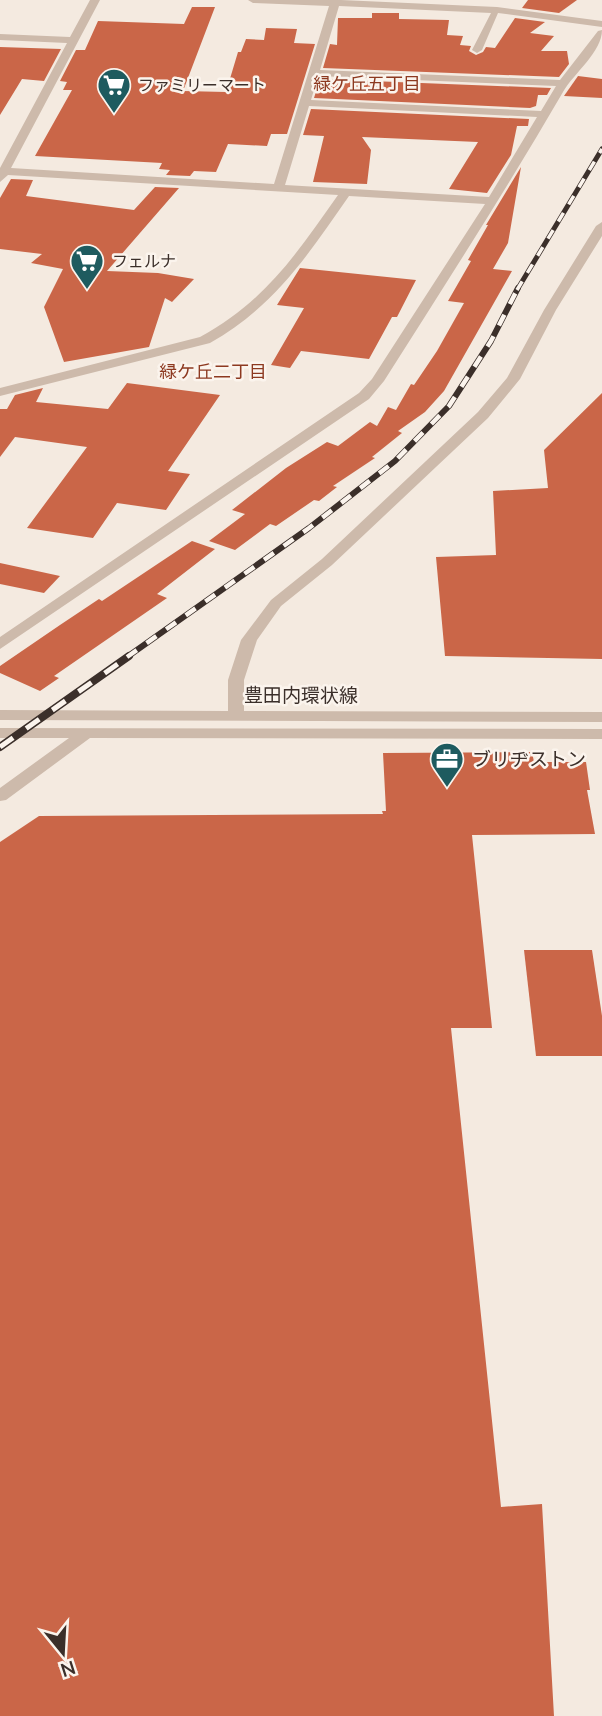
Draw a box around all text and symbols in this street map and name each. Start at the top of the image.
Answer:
supermarket icon: ファミリーマート [95,66,133,115]
district label: 緑ケ丘五丁目 [313,72,421,96]
place label: ファミリーマート [138,75,266,97]
supermarket icon: フェルナ [68,242,106,291]
place label: フェルナ [112,251,176,273]
district label: 緑ケ丘二丁目 [159,360,267,384]
street label: 豊田内環状線 [244,683,358,709]
office icon: ブリヂストン [428,740,466,789]
place label: ブリヂストン [472,747,586,773]
north arrow [28,1618,98,1688]
text: N [57,1654,79,1683]

